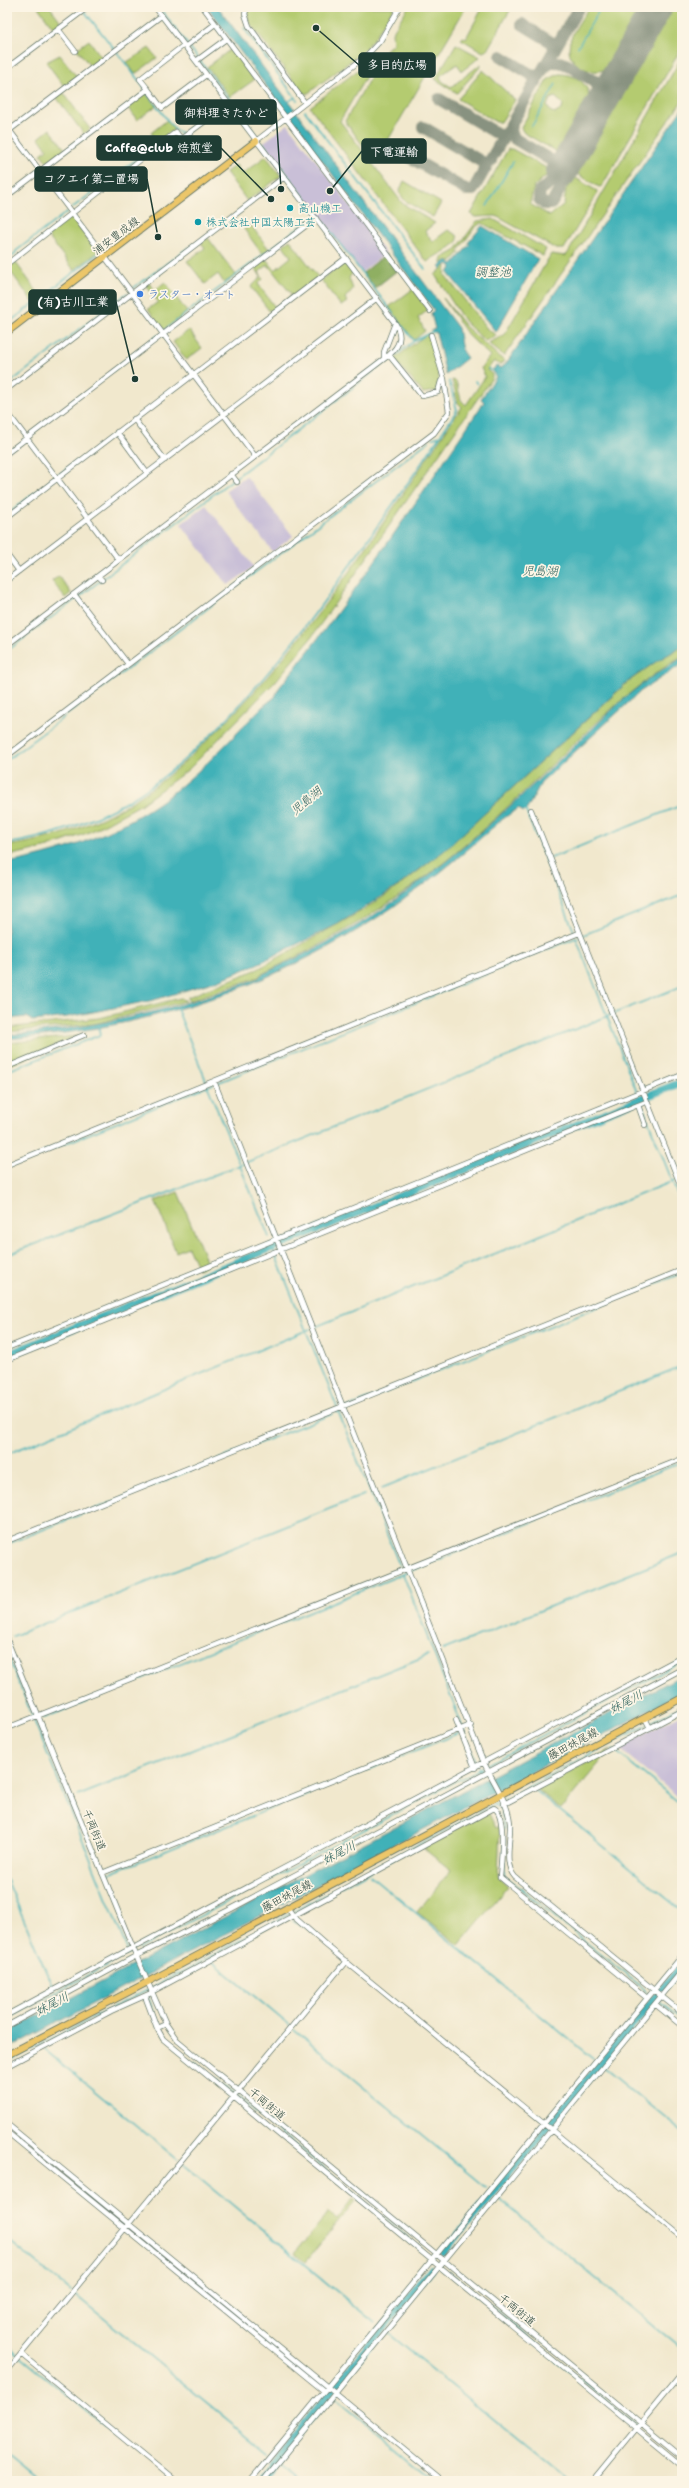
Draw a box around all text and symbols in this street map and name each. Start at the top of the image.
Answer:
callout: 多目的広場 [359,53,435,77]
text: 多目的広場 [367,57,427,73]
callout: 御料理きたかど [176,100,276,124]
text: 御料理きたかど [184,105,268,121]
callout: Caffe@club 焙煎堂 [97,136,221,160]
callout: 下電運輸 [362,139,426,163]
text: Caffe@club 焙煎堂 [105,140,213,156]
text: 下電運輸 [370,144,418,160]
callout: コクエイ第二置場 [35,167,147,191]
text: コクエイ第二置場 [43,171,139,187]
place label: 高山機工 [298,201,342,216]
marker: 高山機工 [285,203,295,213]
street label: 浦安豊成線 [90,213,142,259]
place label: 株式会社中国太陽工芸 [206,215,316,230]
marker: 株式会社中国太陽工芸 [193,217,203,227]
water label: 調整池 [475,264,512,280]
place label: ラスター・オート [148,287,236,302]
marker: ラスター・オート [135,289,145,299]
callout: (有)古川工業 [29,290,116,314]
text: (有)古川工業 [37,294,109,310]
water label: 児島湖 [522,563,559,579]
water label: 児島湖 [287,783,326,819]
water label: 妹尾川 [606,1686,646,1718]
street label: 藤田妹尾線 [545,1724,601,1764]
street label: 千両街道 [79,1807,109,1853]
water label: 妹尾川 [319,1837,359,1869]
street label: 藤田妹尾線 [259,1876,315,1916]
water label: 妹尾川 [32,1988,72,2020]
street label: 千両街道 [245,2084,289,2124]
street label: 千両街道 [495,2290,539,2330]

